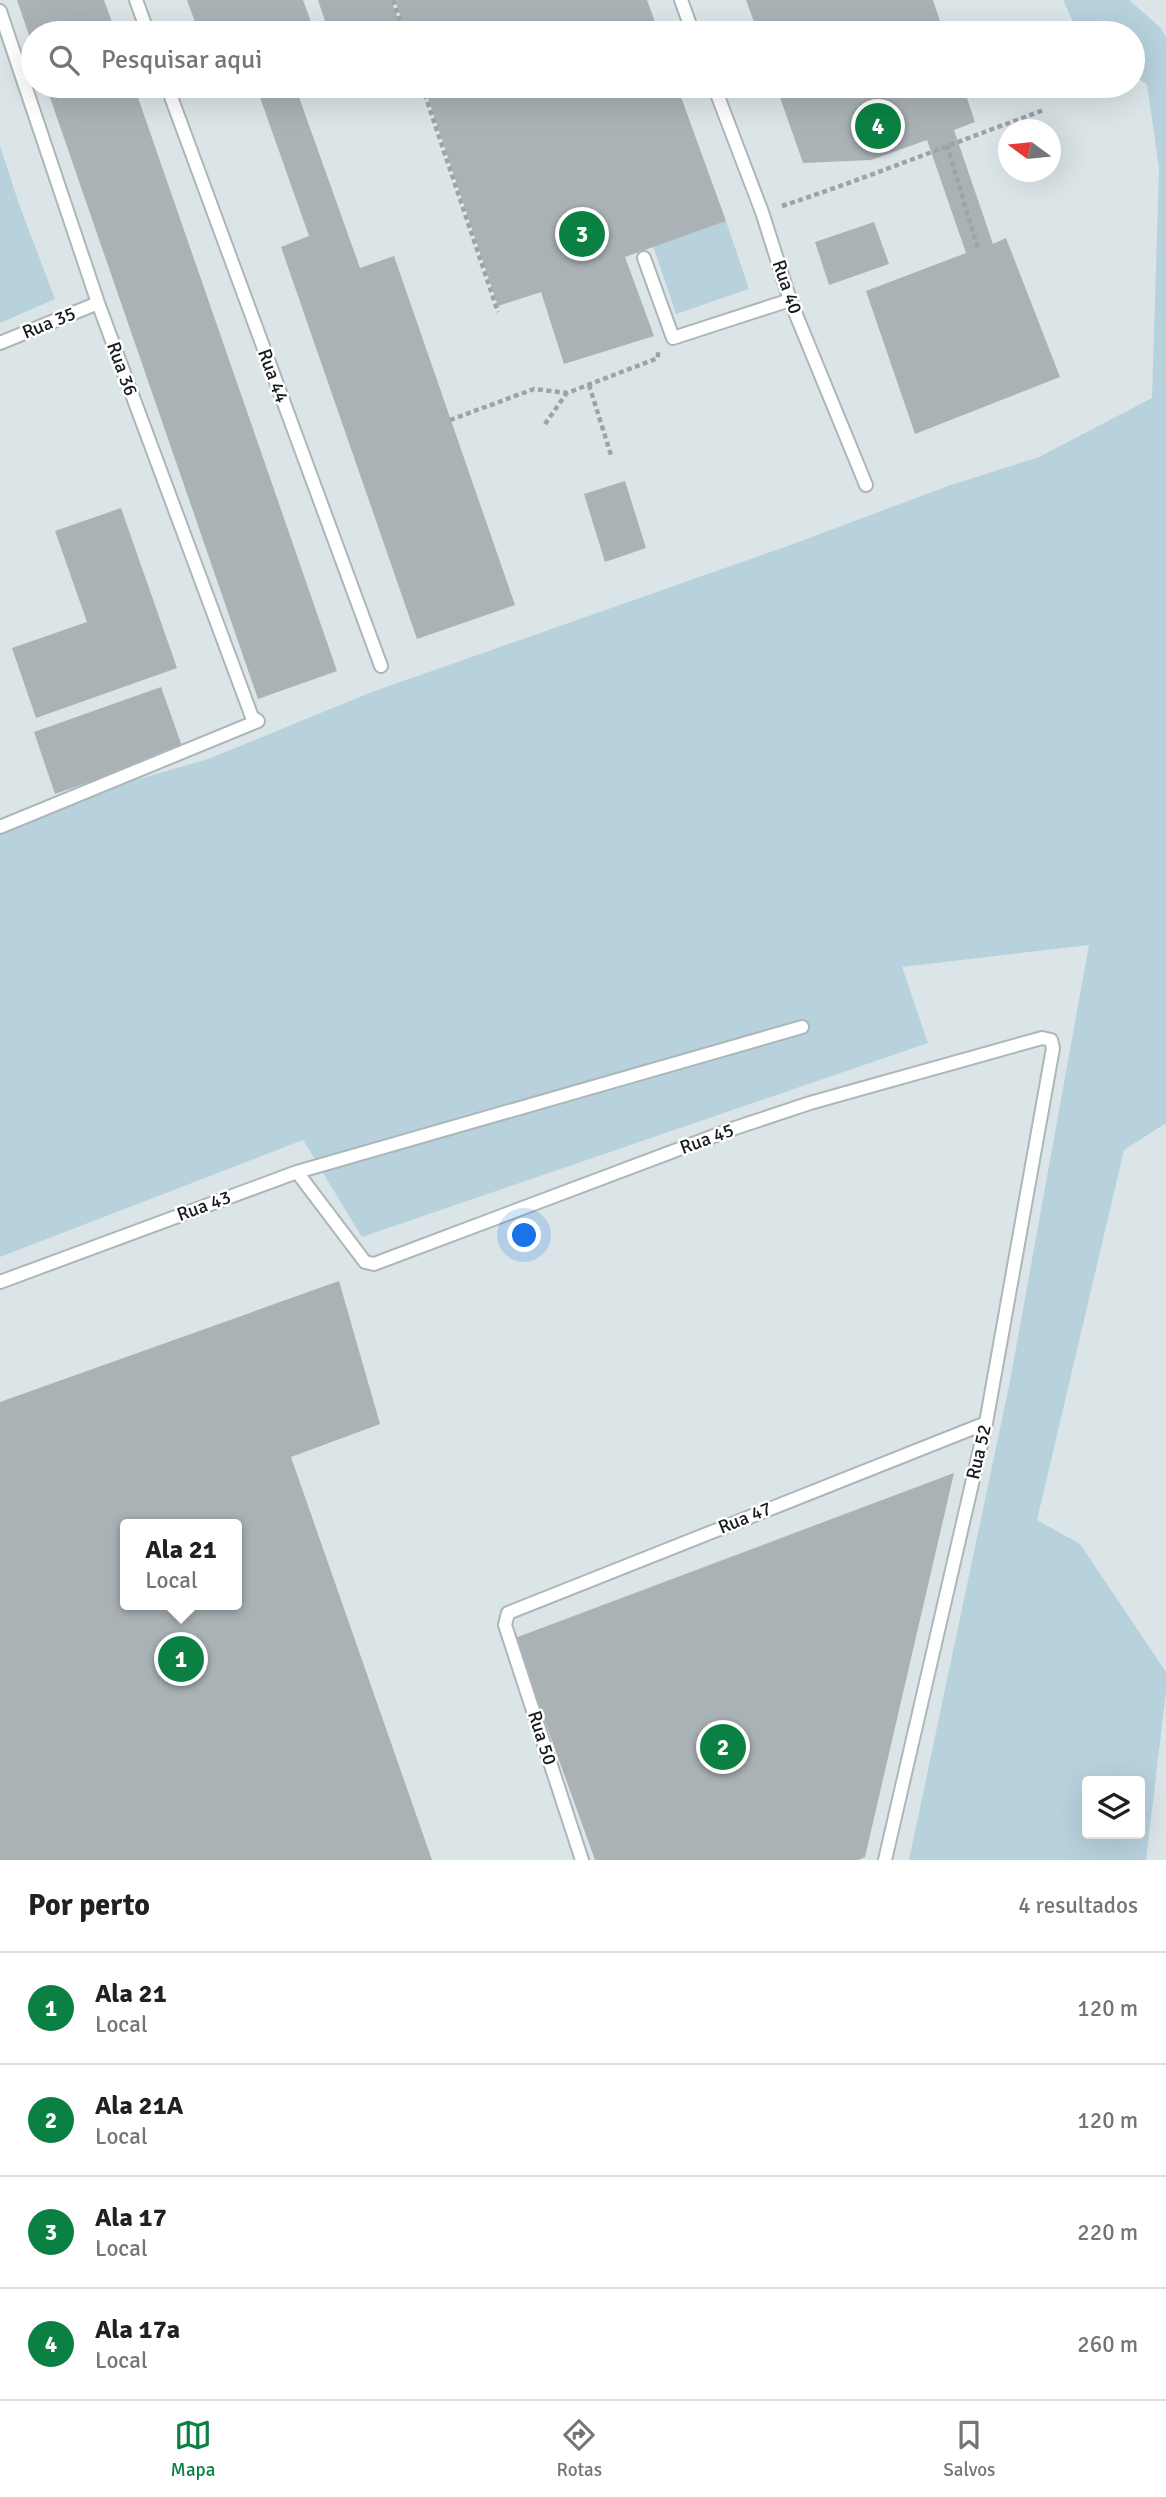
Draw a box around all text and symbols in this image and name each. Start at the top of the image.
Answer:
search box [21,21,1145,98]
icon: search [45,41,83,79]
text: Pesquisar aqui [101,44,262,76]
pin: 4 [855,100,901,152]
north arrow [998,119,1061,182]
pin: 3 [559,208,605,260]
street label: Rua 40 [767,257,807,317]
street label: Rua 35 [19,301,79,345]
street label: Rua 36 [101,339,143,399]
street label: Rua 44 [252,346,294,406]
street label: Rua 45 [677,1118,737,1160]
street label: Rua 43 [174,1185,234,1227]
your location [507,1218,541,1252]
street label: Rua 52 [961,1422,997,1482]
street label: Rua 47 [715,1496,775,1540]
popup [120,1519,242,1610]
text: Ala 21 [145,1534,217,1566]
text: Local [145,1566,198,1595]
pin: 1 [158,1633,204,1685]
street label: Rua 50 [522,1708,562,1768]
pin: 2 [700,1721,746,1773]
map controls [1082,1776,1145,1839]
button: layers [1082,1776,1145,1839]
text: Por perto [28,1887,150,1924]
text: 4 resultados [1018,1891,1138,1920]
text: Ala 21 [95,1978,167,2010]
text: 1 [45,1994,57,2023]
text: 120 m [1077,1994,1138,2023]
text: Local [95,2010,148,2039]
text: Ala 21A [95,2090,183,2122]
text: 2 [45,2106,57,2135]
text: 120 m [1077,2106,1138,2135]
text: Local [95,2122,148,2151]
text: Ala 17 [95,2202,167,2234]
text: 3 [45,2218,57,2247]
text: 220 m [1077,2218,1138,2247]
text: Local [95,2234,148,2263]
text: Ala 17a [95,2314,180,2346]
text: 4 [45,2330,57,2359]
text: 260 m [1077,2330,1138,2359]
text: Local [95,2346,148,2375]
tab: Mapa [171,2416,215,2482]
tab: Rotas [557,2416,602,2482]
tab: Salvos [943,2416,995,2482]

